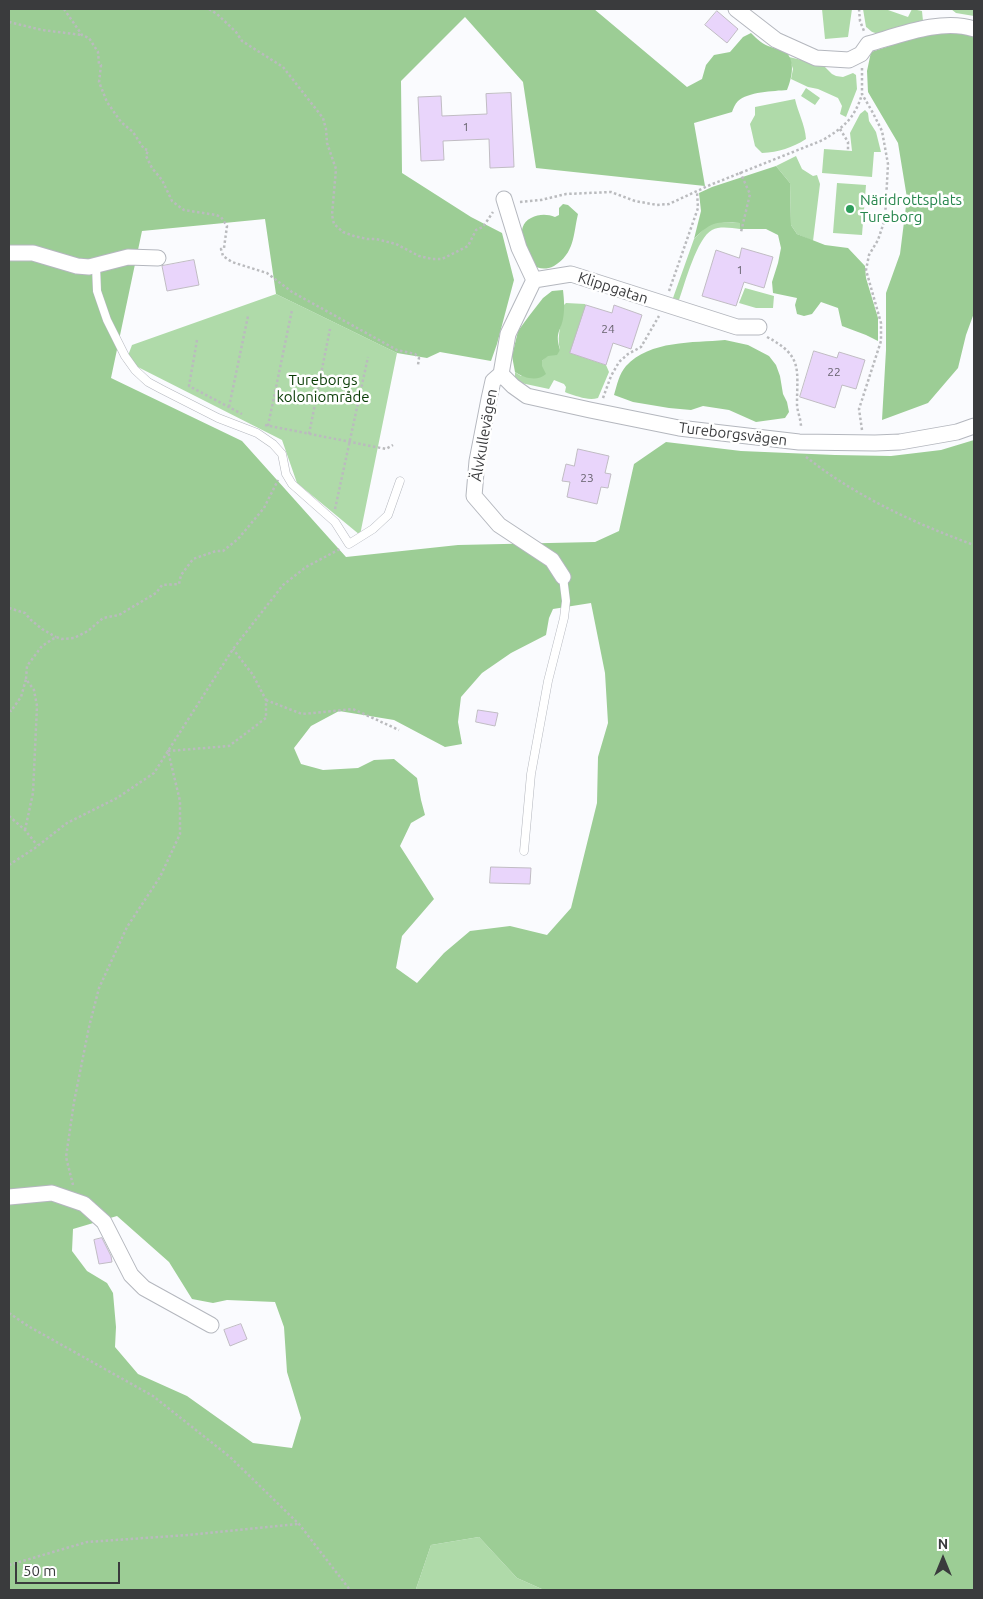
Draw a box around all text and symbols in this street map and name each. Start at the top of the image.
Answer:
house number: 1 [463,120,469,134]
place label: Näridrottsplats Tureborg [860,191,962,226]
marker: Näridrottsplats Tureborg [844,203,856,215]
house number: 1 [737,263,743,277]
street label: Klippgatan [576,268,650,308]
house number: 24 [601,322,615,336]
house number: 22 [827,365,841,379]
park label: Tureborgs koloniområde [276,371,370,406]
street label: Älvkullevägen [467,387,501,483]
street label: Tureborgsvägen [678,418,788,450]
house number: 23 [580,471,594,485]
north arrow [918,1534,968,1584]
text: N [938,1536,948,1552]
scale bar [18,1552,122,1584]
text: 50 m [23,1562,56,1579]

